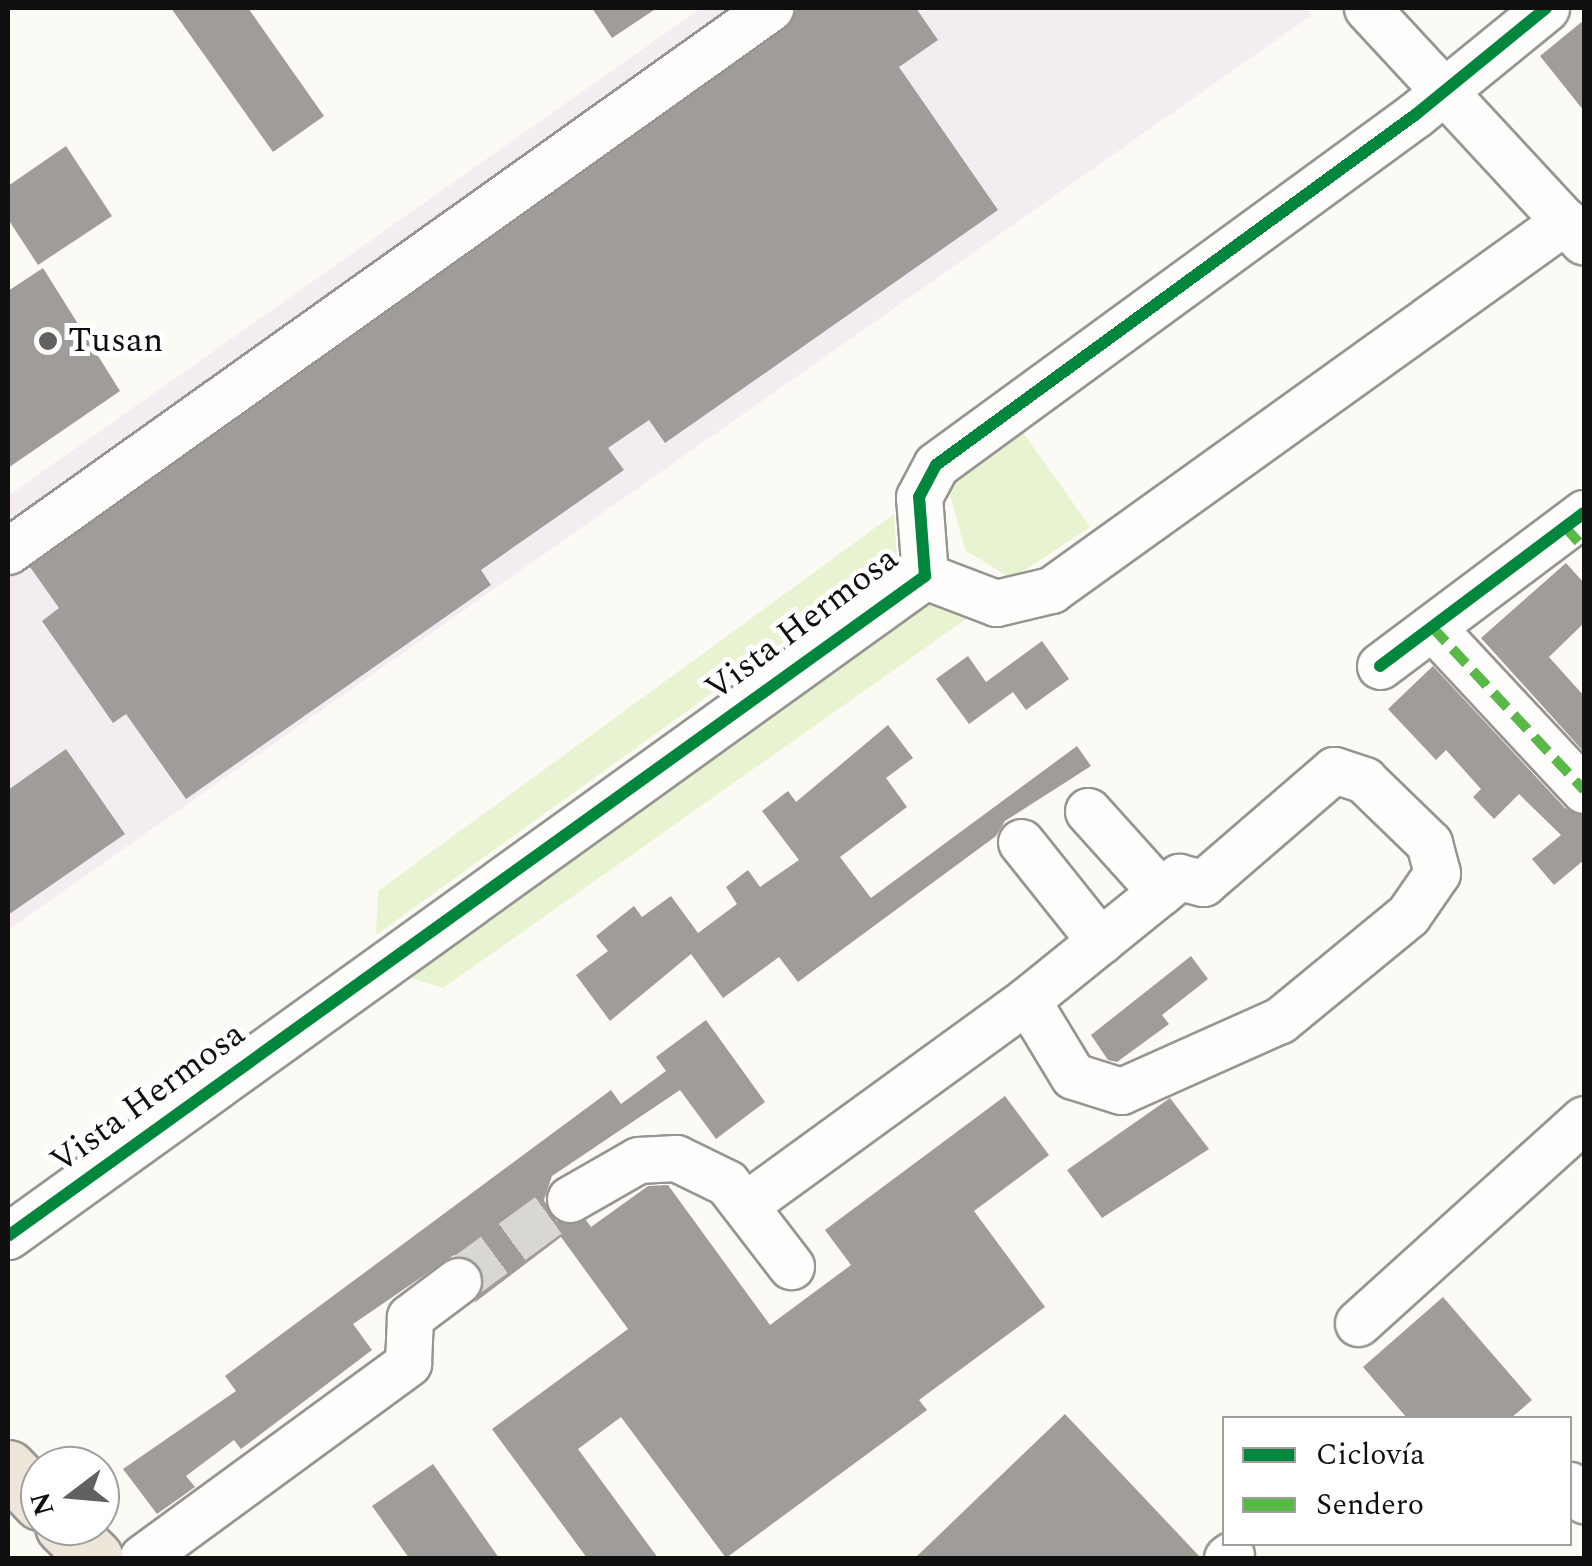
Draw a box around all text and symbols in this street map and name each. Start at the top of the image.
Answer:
place label: Tusan [68,320,163,362]
marker: Tusan [37,330,59,352]
street label: Vista Hermosa [697,538,907,710]
street label: Vista Hermosa [42,1013,254,1183]
legend [1222,1416,1572,1546]
text: Ciclovía [1316,1432,1425,1478]
north arrow [20,1446,120,1546]
text: Sendero [1316,1482,1424,1528]
text: N [19,1487,66,1521]

